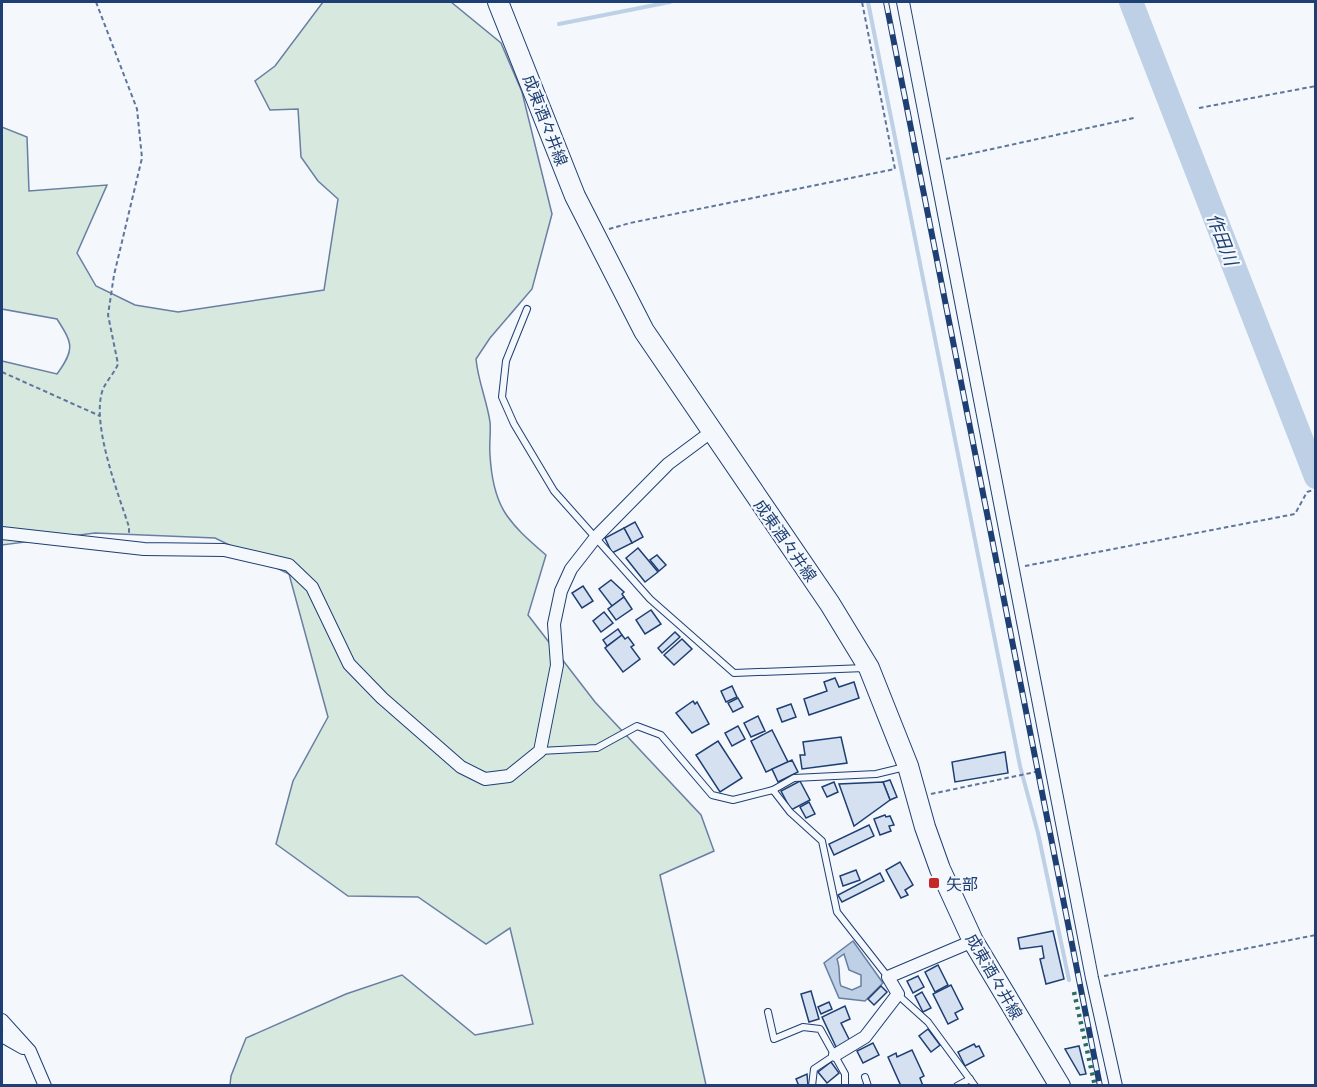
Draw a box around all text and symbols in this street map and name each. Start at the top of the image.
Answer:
street label: 成東酒々井線 [520,72,572,168]
water label: 作田川 [1203,210,1244,270]
street label: 成東酒々井線 [751,495,821,585]
place label: 矢部 [946,874,978,893]
marker: 矢部 [927,876,941,890]
street label: 成東酒々井線 [963,930,1027,1022]

